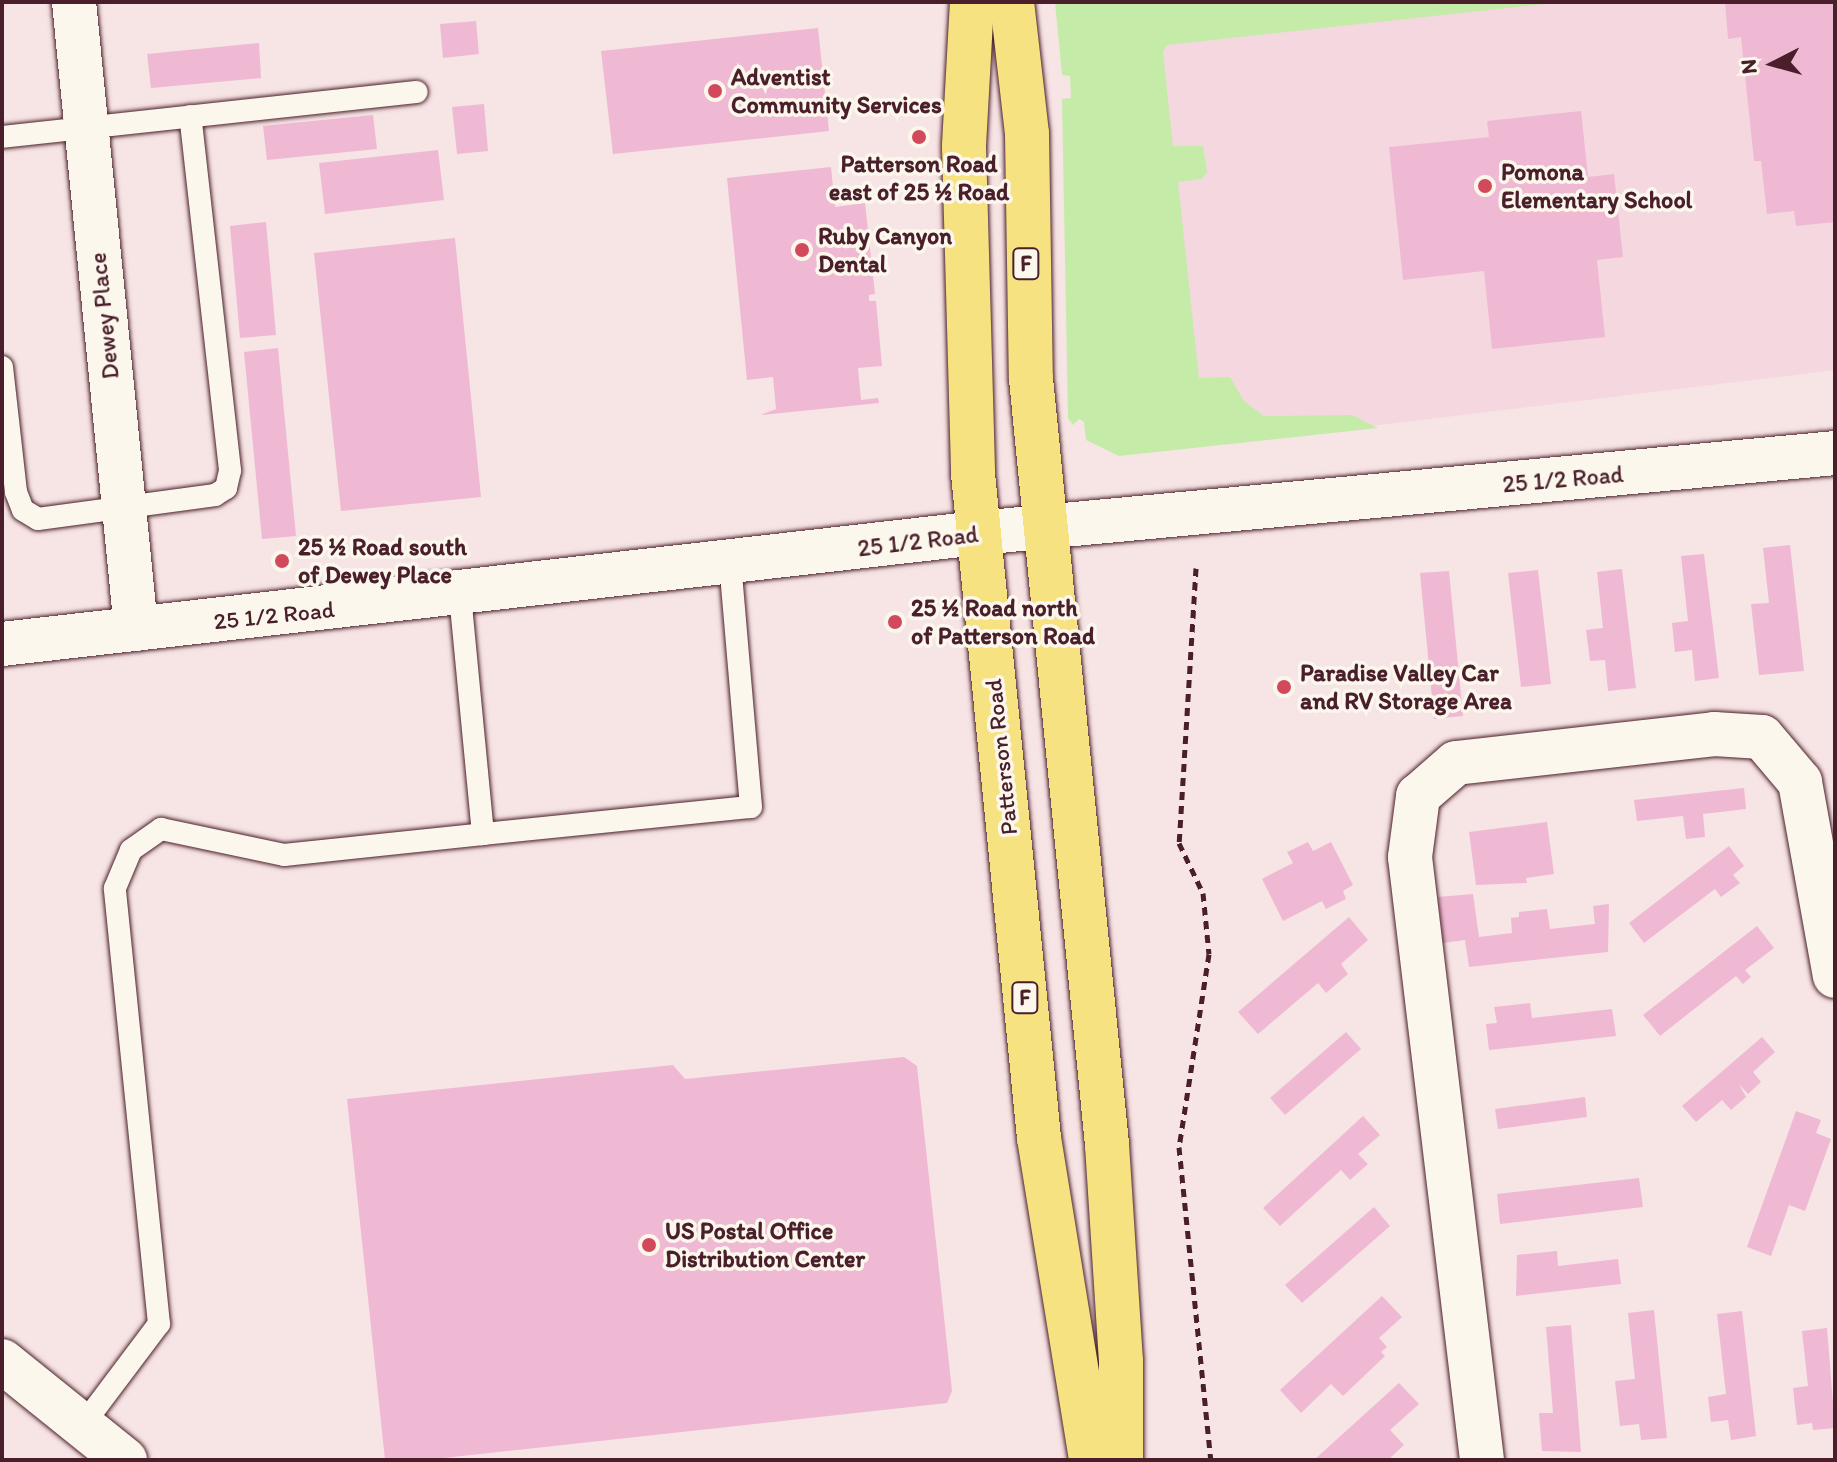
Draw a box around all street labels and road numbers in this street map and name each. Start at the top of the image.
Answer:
road number: F [1012,246,1040,282]
street label: Dewey Place [83,251,125,381]
street label: 25 1/2 Road [1501,459,1625,499]
street label: 25 1/2 Road [856,519,980,563]
street label: 25 1/2 Road [212,594,336,636]
street label: Patterson Road [978,677,1024,837]
road number: F [1011,980,1039,1016]

